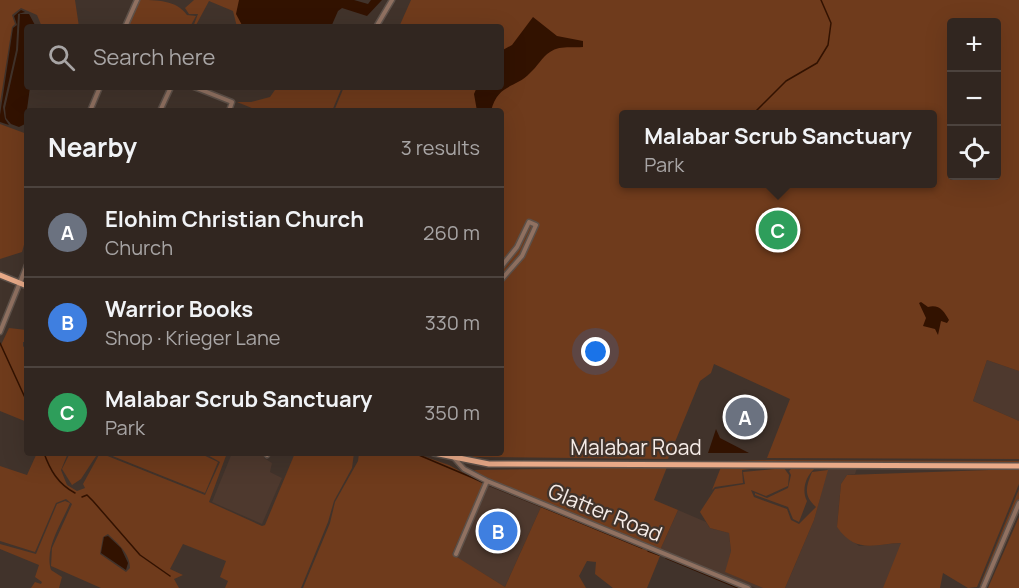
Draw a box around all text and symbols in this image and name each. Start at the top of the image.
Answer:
map controls [947,18,1001,180]
button: + [947,18,1001,72]
search box [24,24,504,90]
icon: search [45,41,78,74]
text: Search here [93,42,215,72]
button: − [947,72,1001,126]
popup [619,110,937,188]
text: Malabar Scrub Sanctuary [644,121,912,151]
button: locate [947,126,1001,180]
text: Nearby [48,129,137,165]
text: 3 results [401,134,480,161]
text: Park [644,151,684,178]
text: Elohim Christian Church [105,204,364,234]
pin: C [758,208,798,252]
text: A [61,219,74,246]
text: 260 m [423,219,480,246]
text: Church [105,234,173,261]
text: Warrior Books [105,294,253,324]
text: B [61,309,74,336]
text: 330 m [425,309,480,336]
text: Shop · Krieger Lane [105,324,280,351]
your location [581,337,610,366]
text: Malabar Scrub Sanctuary [105,384,372,414]
pin: A [726,394,764,440]
text: C [60,399,75,426]
text: 350 m [424,399,480,426]
text: Park [105,414,145,441]
street label: Malabar Road [570,433,702,461]
street label: Glatter Road [544,476,667,548]
pin: B [478,508,518,554]

